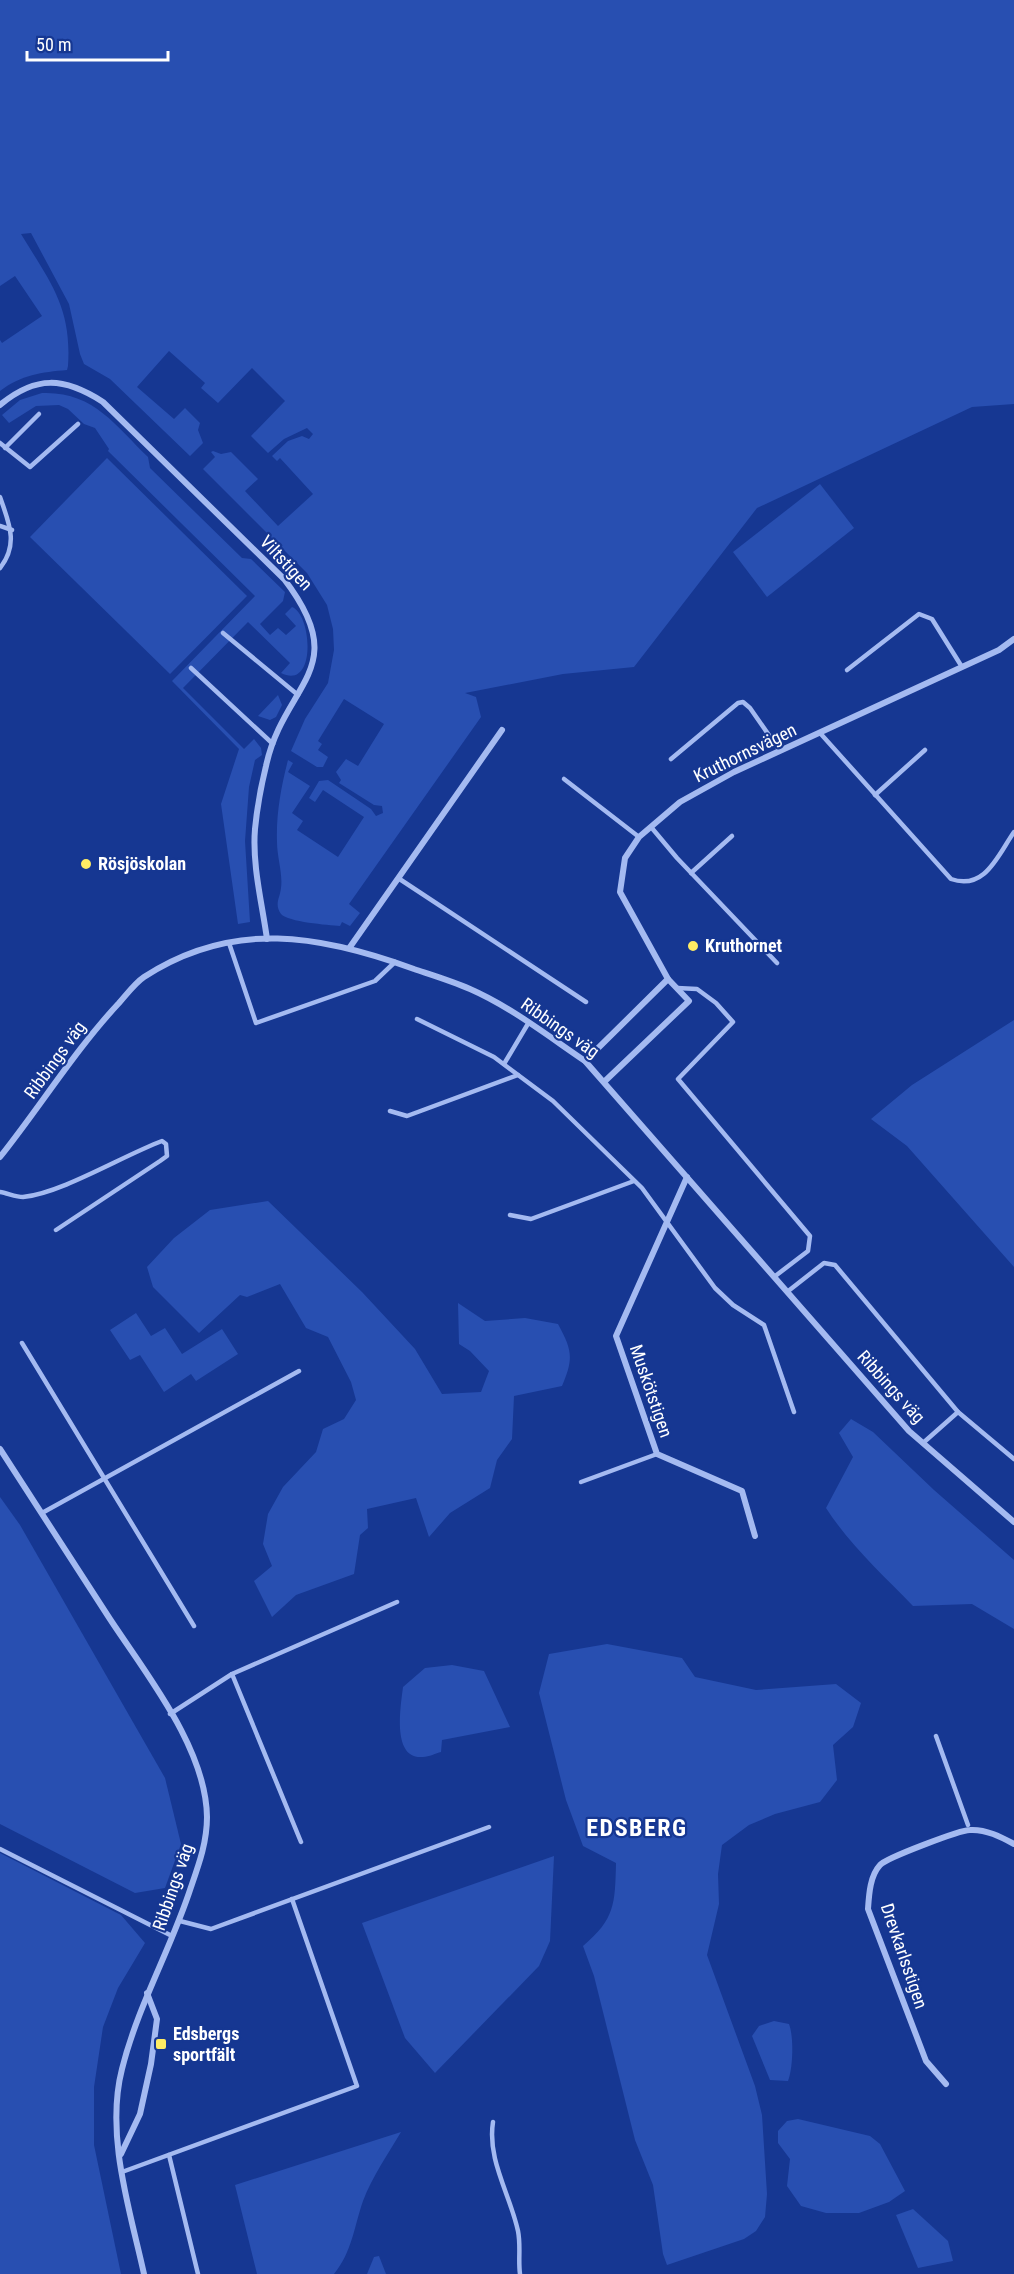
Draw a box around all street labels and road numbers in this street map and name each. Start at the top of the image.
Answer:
street label: Viltstigen [256,531,317,594]
street label: Kruthornsvägen [690,719,800,786]
street label: Ribbings väg [517,993,603,1062]
street label: Ribbings väg [19,1017,90,1103]
street label: Muskötstigen [626,1342,677,1440]
street label: Ribbings väg [853,1346,929,1427]
street label: Ribbings väg [148,1841,197,1933]
street label: Drevkarlsstigen [877,1900,932,2011]

